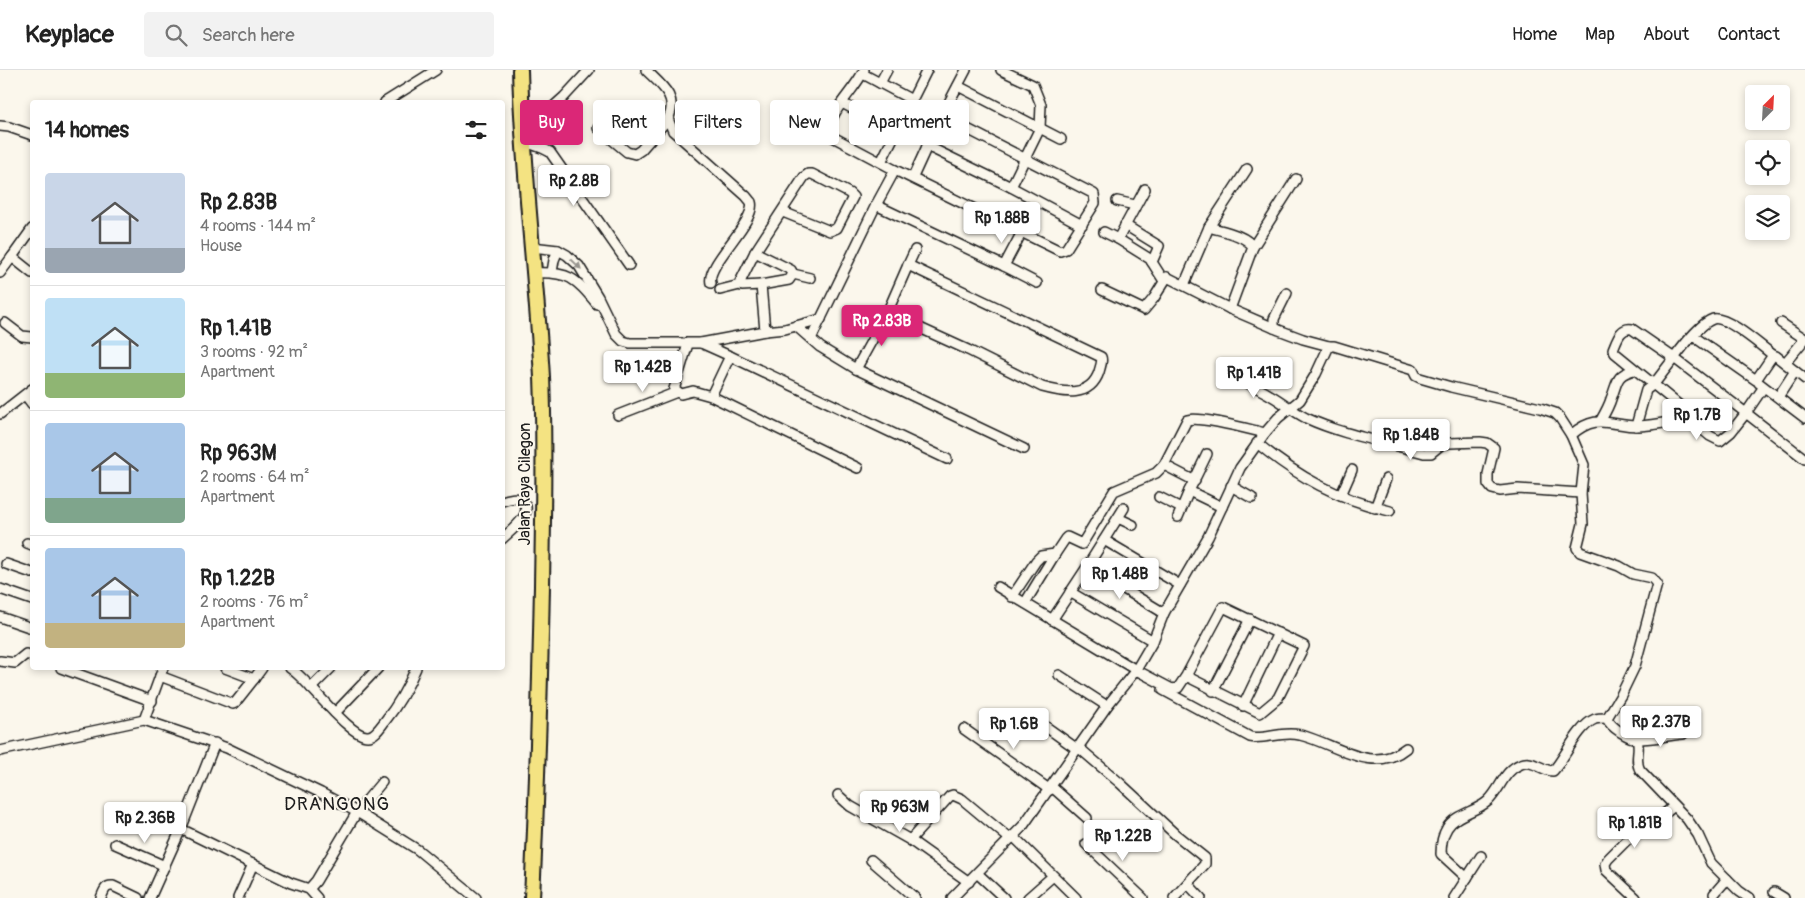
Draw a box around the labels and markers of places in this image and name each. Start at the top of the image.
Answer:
pin: Rp 2.8B [528,164,620,207]
pin: Rp 1.88B [950,202,1054,244]
pin: Rp 2.83B [830,304,934,347]
pin: Rp 1.42B [591,350,695,393]
pin: Rp 1.41B [1202,356,1306,399]
pin: Rp 1.7B [1651,398,1743,441]
pin: Rp 1.84B [1359,418,1463,461]
pin: Rp 1.48B [1068,558,1172,600]
pin: Rp 2.37B [1609,706,1713,748]
pin: Rp 1.6B [968,708,1060,750]
pin: Rp 963M [854,790,946,833]
pin: Rp 2.36B [93,802,197,844]
pin: Rp 1.81B [1583,806,1687,849]
pin: Rp 1.22B [1071,820,1175,862]

